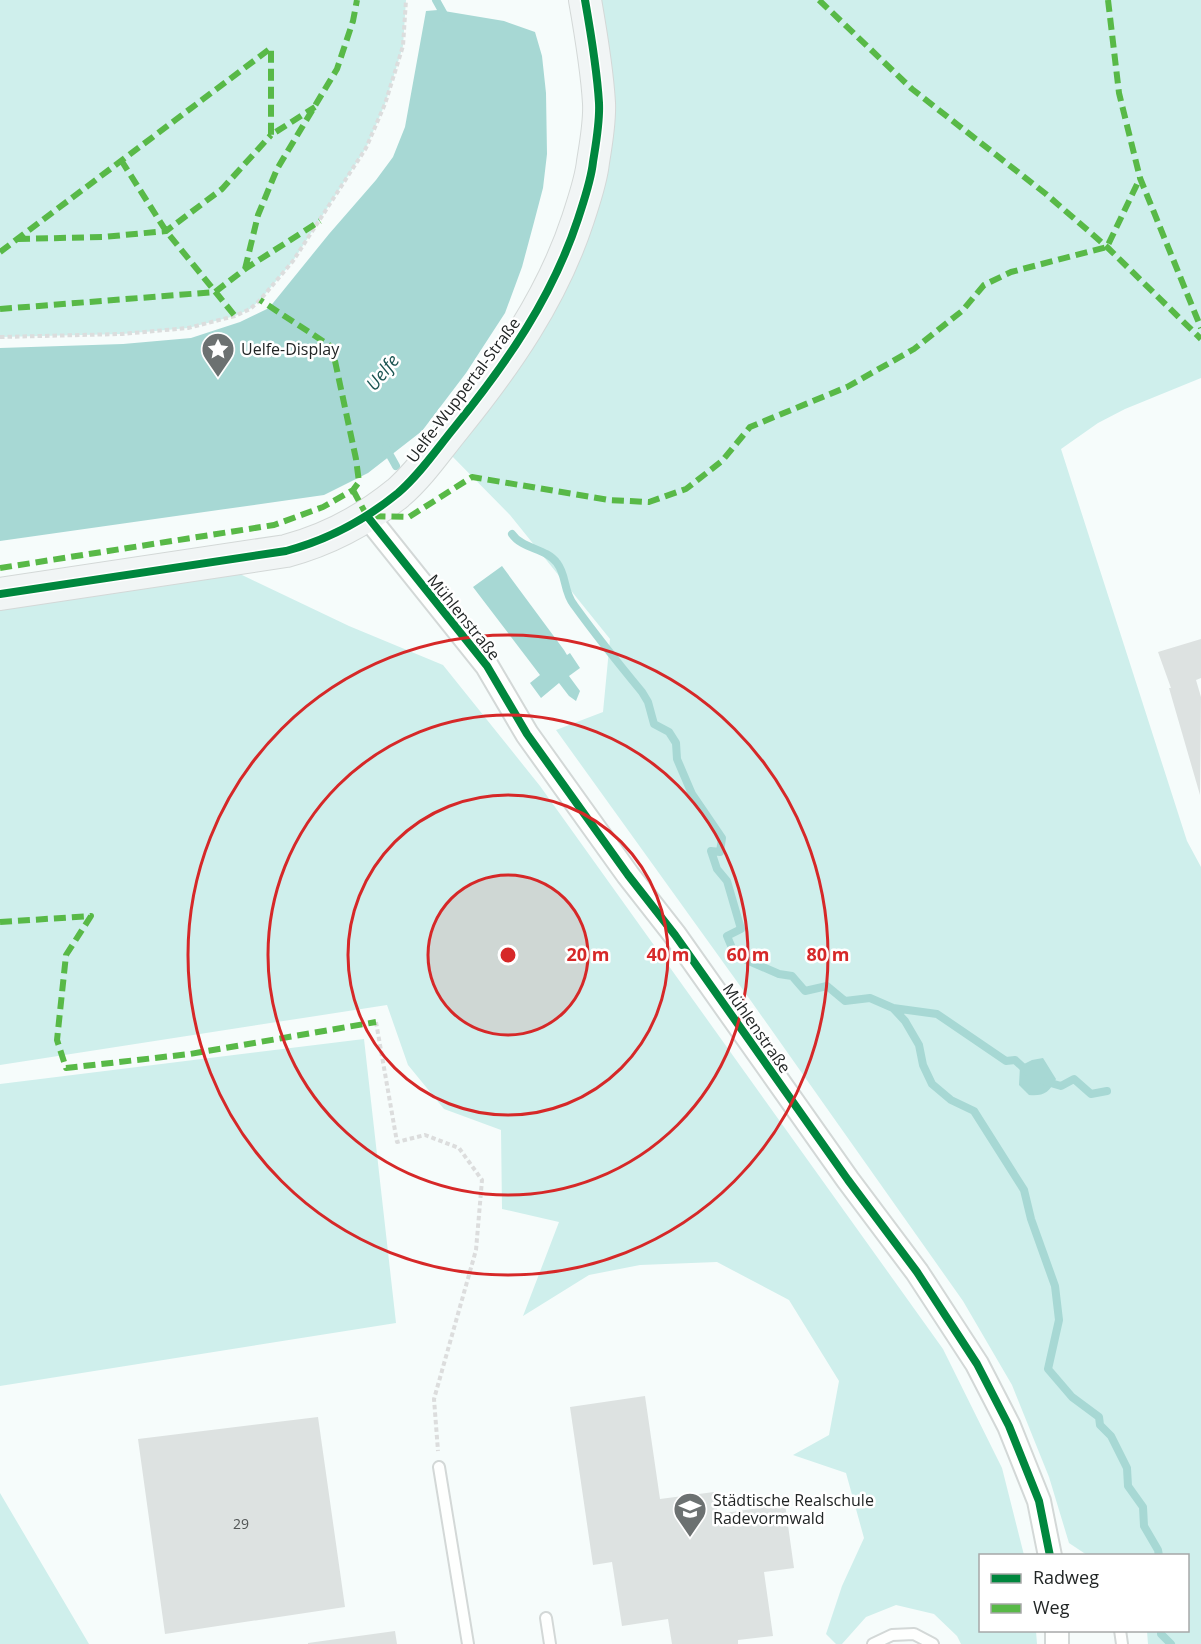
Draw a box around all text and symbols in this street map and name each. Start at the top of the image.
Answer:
street label: Uelfe-Wuppertal-Straße [401,313,525,467]
place icon: Uelfe-Display [200,331,236,378]
place label: Uelfe-Display [241,338,340,360]
water label: Uelfe [360,349,404,395]
street label: Mühlenstraße [423,569,505,665]
text: 20 m [567,942,609,966]
text: 40 m [647,942,689,966]
text: 60 m [727,942,769,966]
text: 80 m [807,942,849,966]
centre of rings [498,945,518,965]
street label: Mühlenstraße [718,979,796,1077]
place label: Städtische Realschule Radevormwald [713,1489,874,1529]
school or university icon: Städtische Realschule Radevormwald [672,1491,708,1538]
house number: 29 [233,1514,249,1533]
legend [979,1554,1189,1632]
text: Radweg [1033,1565,1099,1589]
text: Weg [1033,1595,1070,1619]

